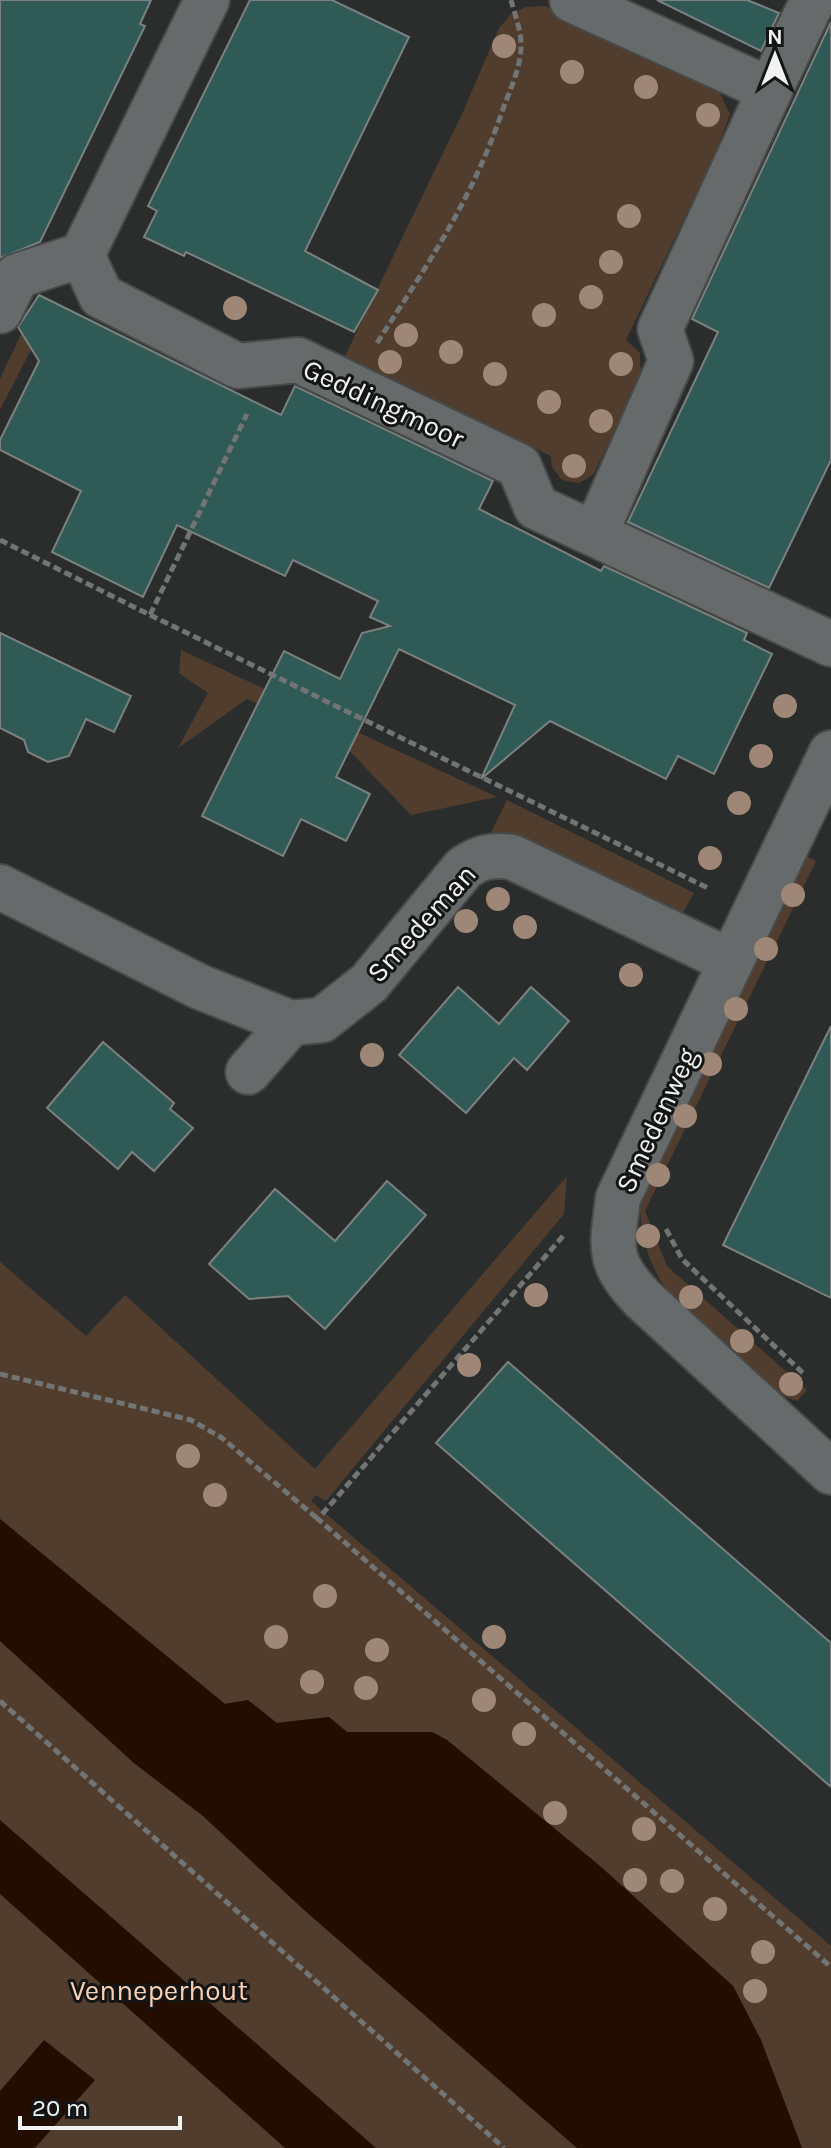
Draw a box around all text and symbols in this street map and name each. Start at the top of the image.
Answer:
north arrow [735,16,815,96]
text: N [767,24,783,50]
street label: Geddingmoor [298,352,470,455]
street label: Smedeman [360,858,483,989]
street label: Smedenweg [609,1042,704,1198]
park label: Venneperhout [70,1974,248,2007]
scale bar [20,2080,180,2130]
text: 20 m [32,2094,88,2122]

